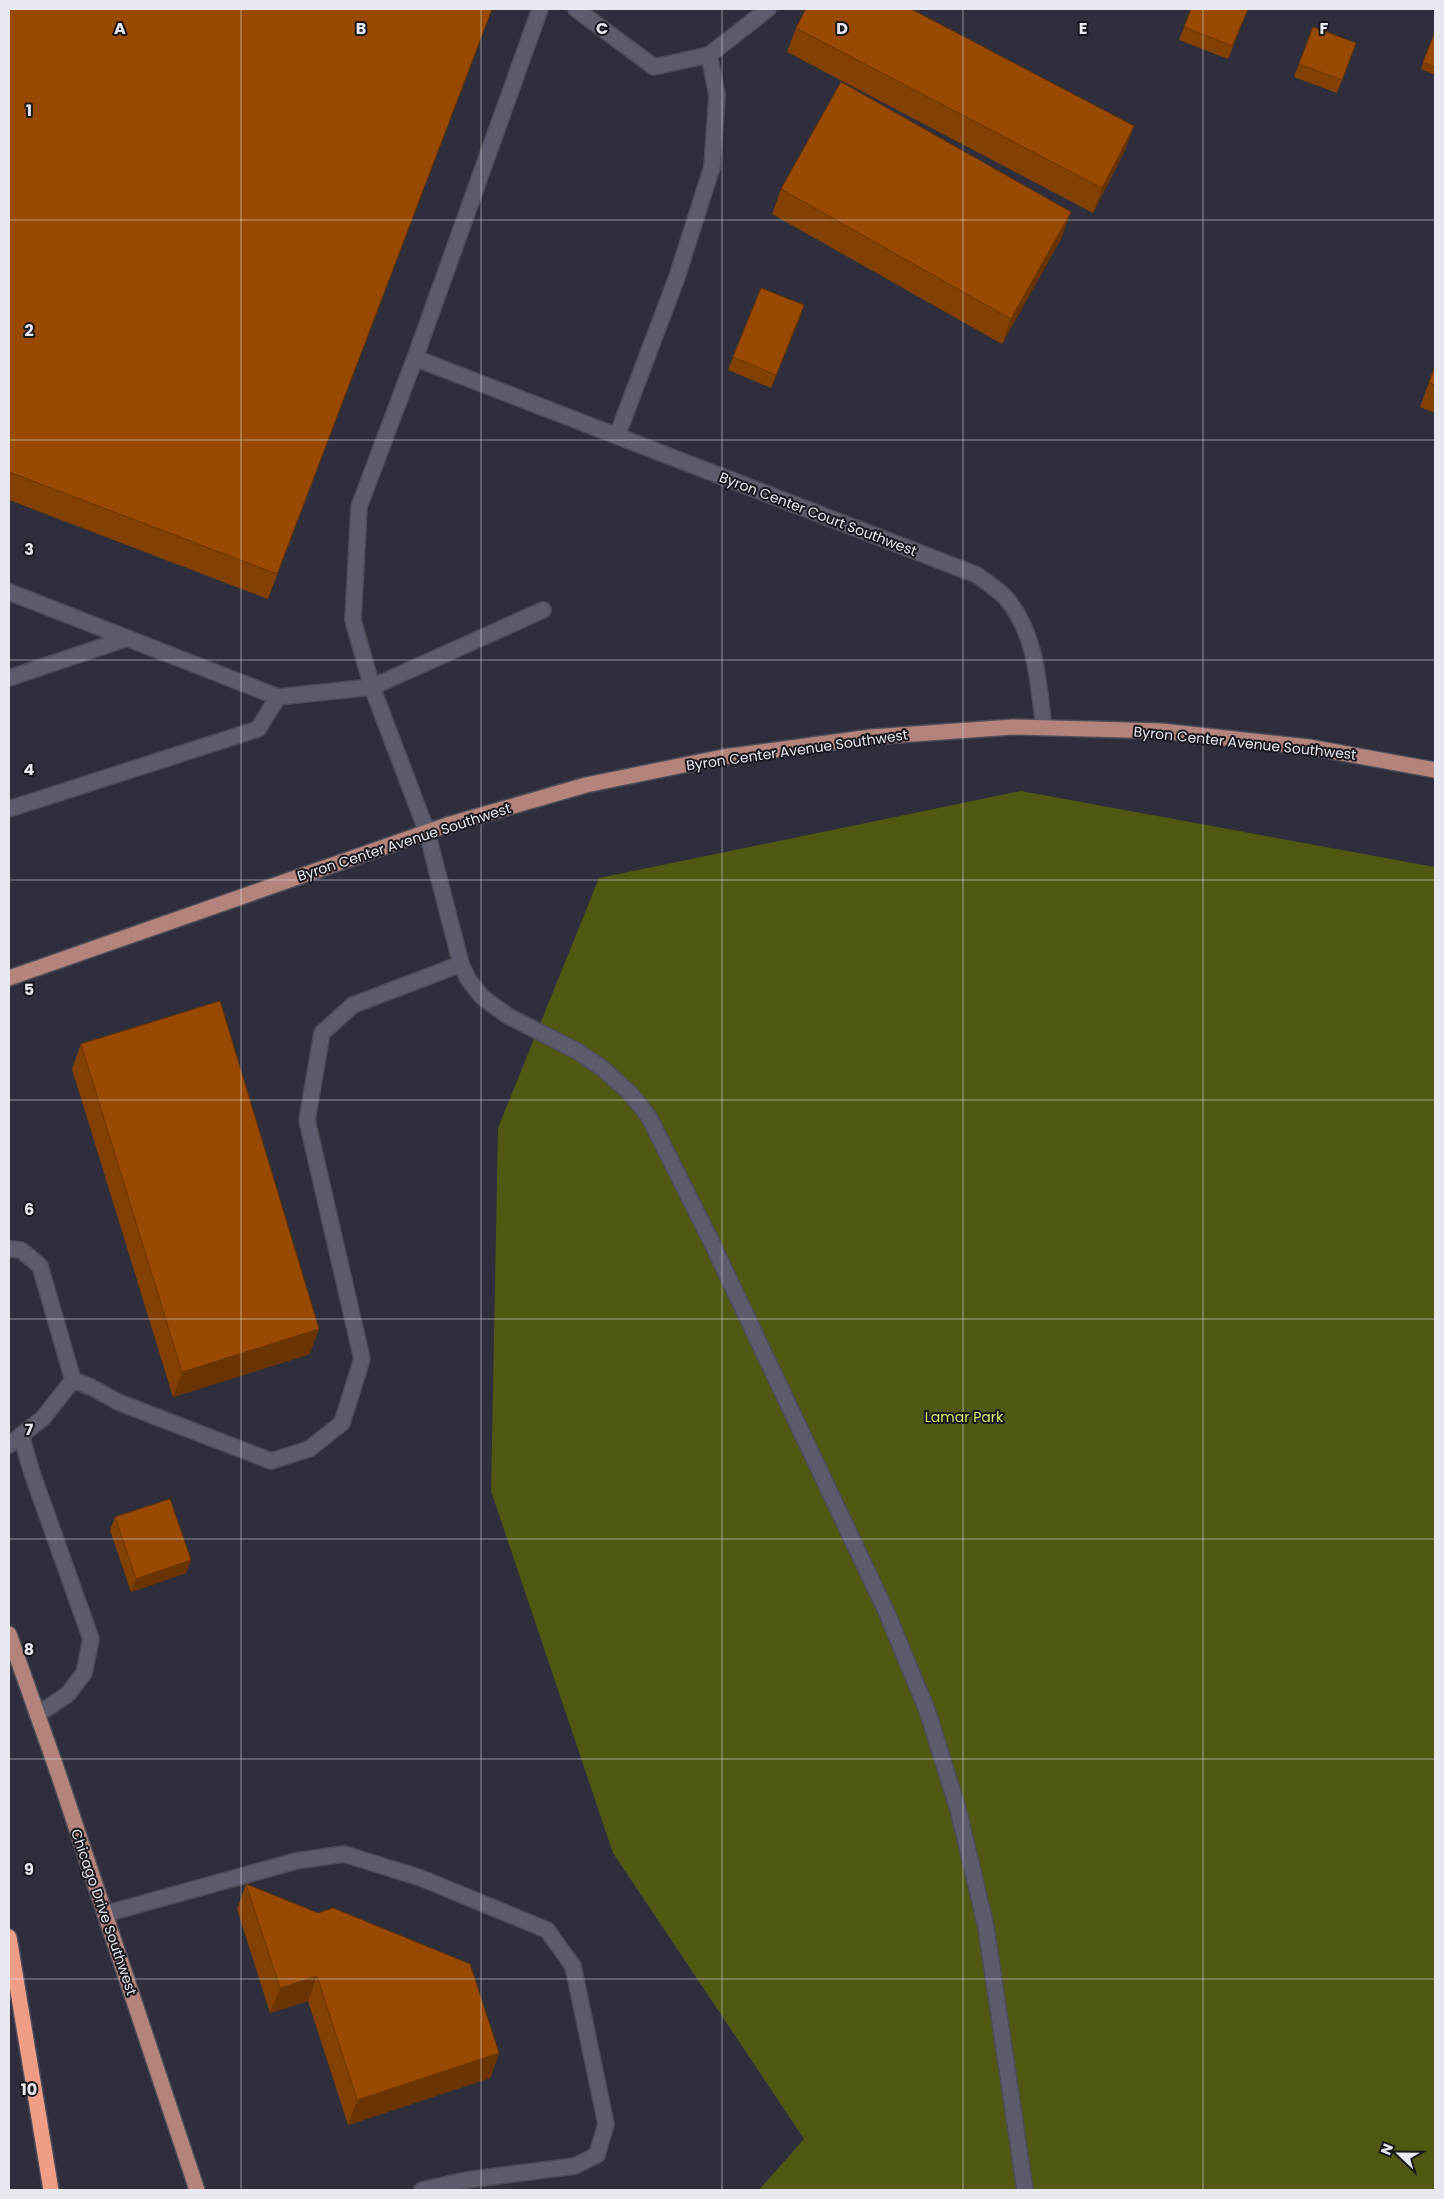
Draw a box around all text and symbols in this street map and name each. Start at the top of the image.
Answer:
text: A [114,17,126,40]
text: B [356,17,366,40]
text: C [596,17,608,40]
text: D [836,17,848,40]
text: E [1079,17,1087,40]
text: F [1320,17,1329,40]
text: 1 [26,99,32,122]
text: 2 [24,319,34,342]
street label: Byron Center Court Southwest [716,467,920,561]
text: 3 [24,538,34,561]
street label: Byron Center Avenue Southwest [1133,721,1357,765]
street label: Byron Center Avenue Southwest [685,725,909,775]
text: 4 [24,758,35,781]
street label: Byron Center Avenue Southwest [295,798,513,886]
text: 5 [24,978,34,1001]
text: 6 [24,1198,34,1221]
park label: Lamar Park [925,1407,1004,1427]
text: 7 [25,1418,34,1441]
text: 8 [24,1638,34,1661]
street label: Chicago Drive Southwest [66,1826,142,1998]
text: 9 [24,1858,34,1881]
text: 10 [21,2078,37,2101]
north arrow [1374,2129,1424,2179]
text: N [1376,2141,1398,2158]

